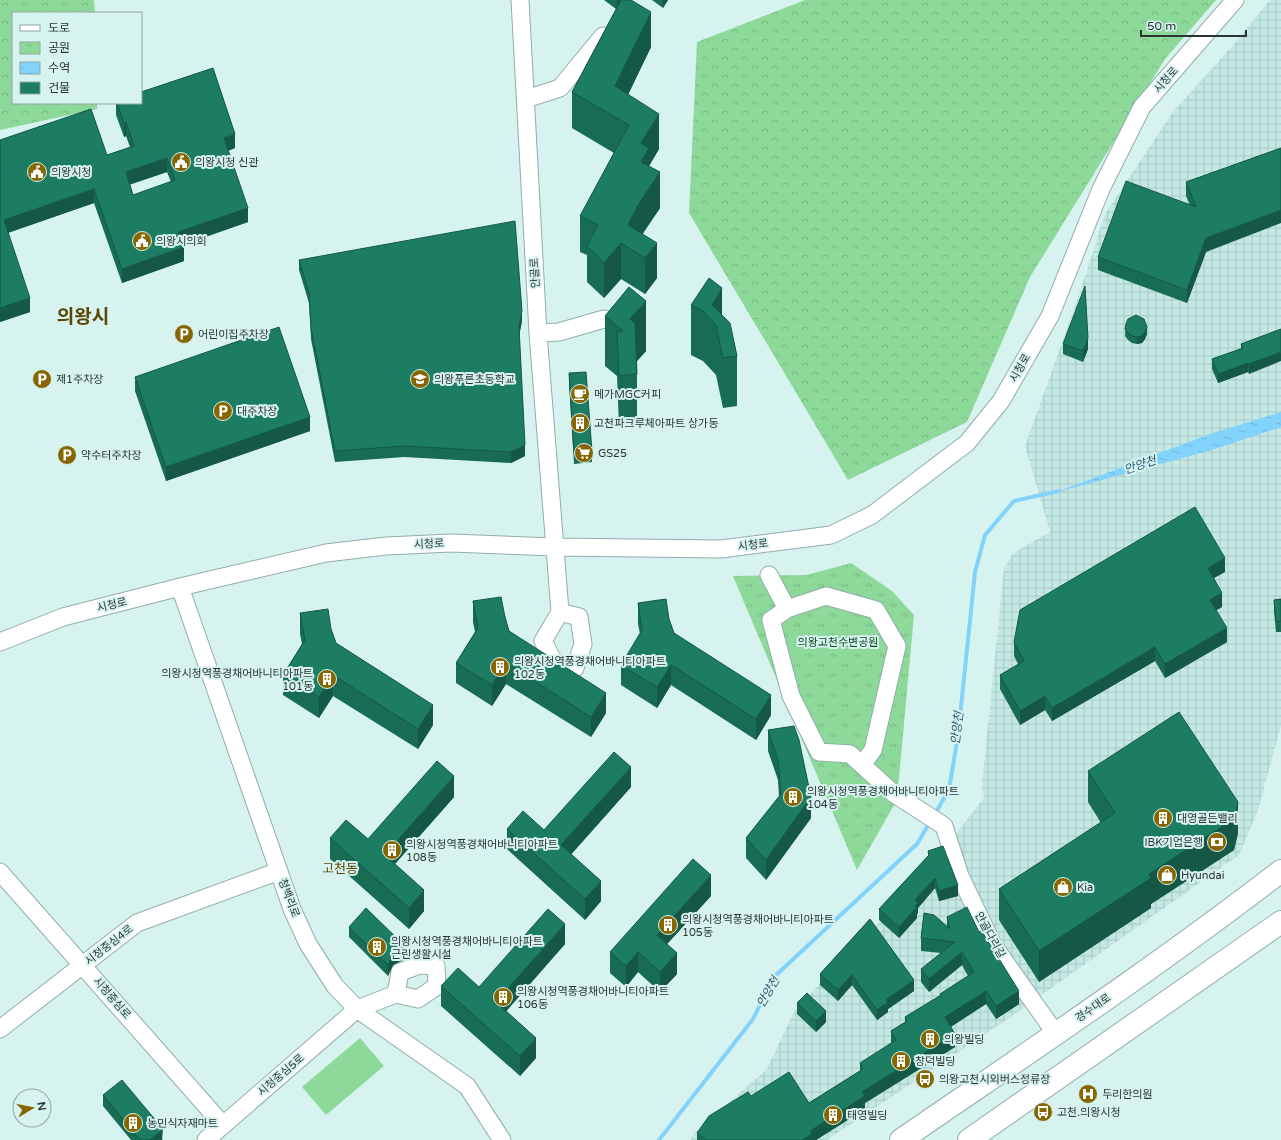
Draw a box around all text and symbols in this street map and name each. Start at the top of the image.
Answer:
legend [12,12,142,104]
scale bar [1141,12,1246,38]
text: 50 m [1147,19,1176,33]
text: 도로 [48,21,70,35]
text: 공원 [48,41,70,55]
text: 수역 [48,61,70,75]
street label: 시청로 [1151,64,1181,96]
text: 건물 [48,81,70,95]
public building icon: 의왕시청 신관 [170,151,192,173]
place label: 의왕시청 신관 [195,156,259,169]
public building icon: 의왕시청 [26,161,48,183]
place label: 의왕시청 [51,166,91,179]
public building icon: 의왕시의회 [131,230,153,252]
place label: 의왕시의회 [156,235,207,248]
street label: 안골로 [528,257,542,289]
district label: 의왕시 [57,306,109,328]
parking icon: 어린이집주차장 [173,323,195,345]
place label: 어린이집주차장 [198,328,269,341]
street label: 시청로 [1007,352,1033,384]
parking icon: 제1주차장 [31,368,53,390]
school or university icon: 의왕푸른초등학교 [409,368,431,390]
place label: 제1주차장 [56,373,103,386]
place label: 의왕푸른초등학교 [434,373,515,386]
cafe icon: 메가MGC커피 [569,383,591,405]
place label: 메가MGC커피 [594,388,661,401]
parking icon: 대주차장 [212,400,234,422]
place label: 대주차장 [237,405,277,418]
building icon: 고천파크루체아파트 상가동 [569,412,591,434]
place label: 고천파크루체아파트 상가동 [594,417,718,430]
supermarket icon: GS25 [573,442,595,464]
parking icon: 약수터주차장 [56,444,78,466]
place label: GS25 [598,447,627,460]
place label: 약수터주차장 [81,449,142,462]
water label: 안양천 [1122,453,1160,477]
street label: 시청로 [413,537,445,551]
street label: 시청로 [737,537,769,553]
street label: 시청로 [96,595,128,615]
park label: 의왕고천수변공원 [798,636,878,649]
place label: 의왕시청역풍경채어바니티아파트 102동 [514,655,666,681]
building icon: 의왕시청역풍경채어바니티아파트 102동 [489,656,511,678]
place label: 의왕시청역풍경채어바니티아파트 101동 [161,667,313,693]
building icon: 의왕시청역풍경채어바니티아파트 101동 [316,668,338,690]
water label: 안양천 [948,709,966,745]
place label: 의왕시청역풍경채어바니티아파트 104동 [807,785,959,811]
building icon: 의왕시청역풍경채어바니티아파트 104동 [782,786,804,808]
building icon: 대영골든밸리 [1152,807,1174,829]
place label: 대영골든밸리 [1177,812,1238,825]
bank icon: IBK기업은행 [1206,831,1228,853]
place label: IBK기업은행 [1144,836,1203,849]
place label: 의왕시청역풍경채어바니티아파트 108동 [406,838,558,864]
building icon: 의왕시청역풍경채어바니티아파트 108동 [381,839,403,861]
district label: 고천동 [322,861,358,877]
shop icon: Hyundai [1156,864,1178,886]
place label: Hyundai [1181,869,1224,882]
shop icon: Kia [1052,876,1074,898]
street label: 청백리로 [276,877,302,919]
place label: Kia [1077,881,1093,894]
street label: 안골다리길 [972,910,1008,960]
place label: 의왕시청역풍경채어바니티아파트 105동 [682,913,834,939]
building icon: 의왕시청역풍경채어바니티아파트 105동 [657,914,679,936]
street label: 시청중심4로 [82,922,136,968]
place label: 의왕시청역풍경채어바니티아파트 근린생활시설 [391,935,543,961]
building icon: 의왕시청역풍경채어바니티아파트 근린생활시설 [366,936,388,958]
water label: 안양천 [754,972,783,1010]
street label: 시청중심로 [90,975,134,1021]
place label: 의왕시청역풍경채어바니티아파트 106동 [517,985,669,1011]
building icon: 의왕시청역풍경채어바니티아파트 106동 [492,986,514,1008]
street label: 경수대로 [1073,991,1113,1025]
building icon: 의왕빌딩 [919,1028,941,1050]
place label: 의왕빌딩 [944,1033,984,1046]
building icon: 창덕빌딩 [890,1050,912,1072]
street label: 시청중심5로 [255,1051,307,1099]
place label: 창덕빌딩 [915,1055,955,1068]
bus stop icon: 의왕고천시외버스정류장 [914,1068,936,1090]
place label: 의왕고천시외버스정류장 [939,1073,1050,1086]
hospital icon: 두리한의원 [1077,1083,1099,1105]
north arrow [12,1088,52,1128]
place label: 두리한의원 [1102,1088,1153,1101]
text: N [34,1101,49,1112]
bus stop icon: 고천.의왕시청 [1032,1101,1054,1123]
building icon: 태영빌딩 [822,1104,844,1126]
place label: 고천.의왕시청 [1057,1106,1121,1119]
place label: 태영빌딩 [847,1109,887,1122]
building icon: 농민식자재마트 [122,1112,144,1134]
place label: 농민식자재마트 [147,1117,218,1130]

